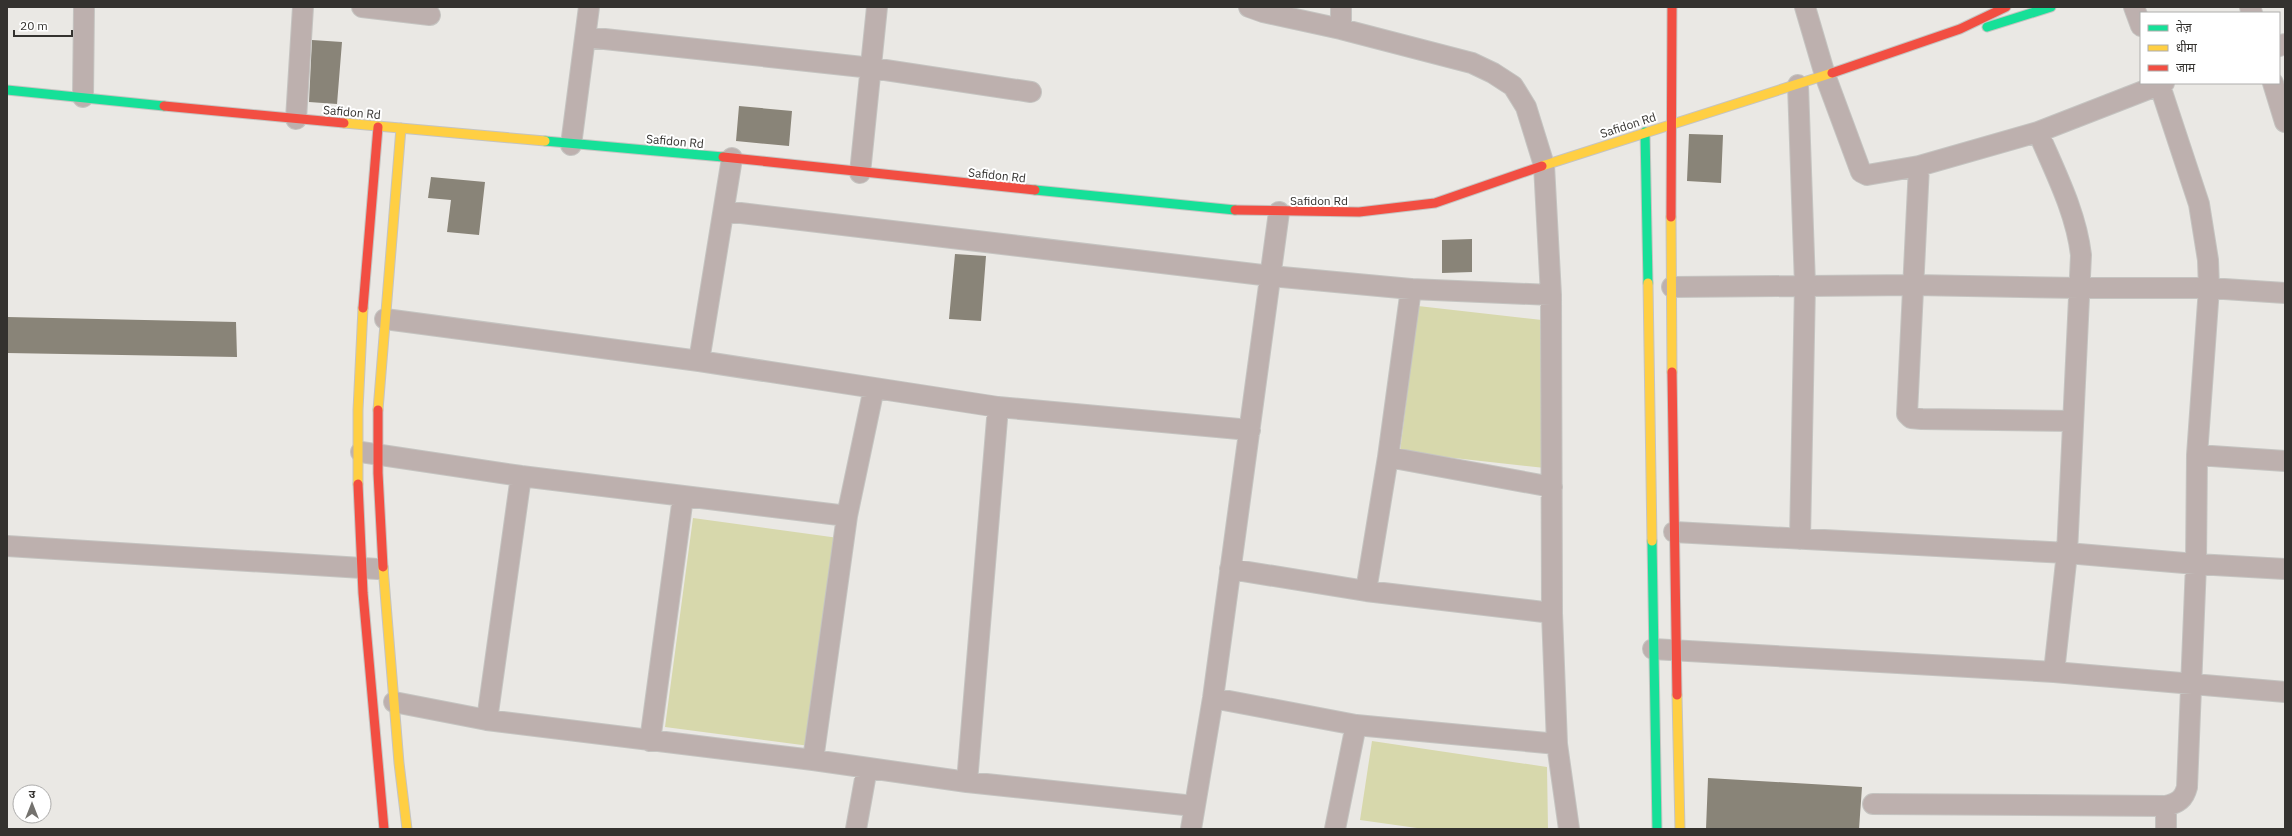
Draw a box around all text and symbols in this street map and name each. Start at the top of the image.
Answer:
scale bar [14,12,72,38]
legend [2140,12,2280,84]
text: 20 m [20,18,48,33]
text: तेज़ [2176,20,2193,35]
text: धीमा [2176,40,2198,55]
text: जाम [2176,60,2196,75]
street label: Safidon Rd [322,102,382,122]
street label: Safidon Rd [1598,109,1658,141]
street label: Safidon Rd [645,131,705,151]
street label: Safidon Rd [967,165,1027,185]
street label: Safidon Rd [1290,193,1348,208]
north arrow [12,784,52,824]
text: उ [29,787,36,801]

